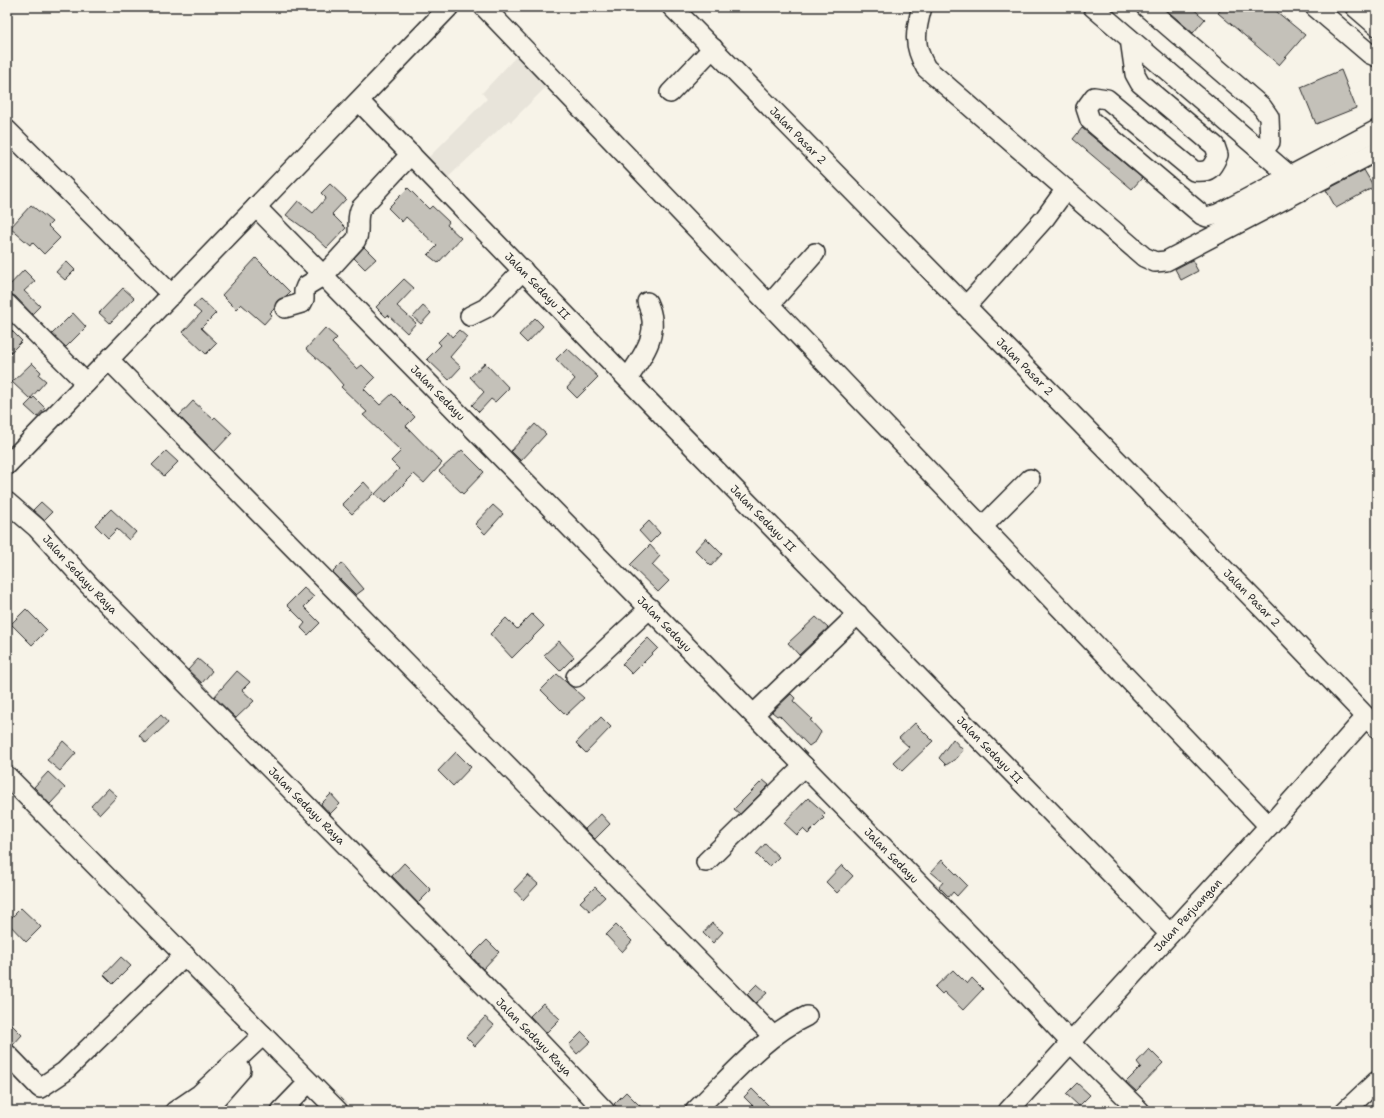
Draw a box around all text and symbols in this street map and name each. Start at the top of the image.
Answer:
street label: Jalan Pasar 2 [766,103,830,168]
street label: Jalan Sedayu II [501,249,574,323]
street label: Jalan Pasar 2 [993,335,1057,399]
street label: Jalan Sedayu [407,362,469,424]
street label: Jalan Sedayu II [727,482,799,555]
street label: Jalan Sedayu Raya [39,532,121,617]
street label: Jalan Pasar 2 [1220,566,1284,630]
street label: Jalan Sedayu [634,593,695,655]
street label: Jalan Sedayu II [954,713,1026,787]
street label: Jalan Sedayu Raya [265,764,349,848]
street label: Jalan Sedayu [861,824,922,887]
street label: Jalan Perjuangan [1150,875,1225,954]
street label: Jalan Sedayu Raya [493,994,575,1079]

